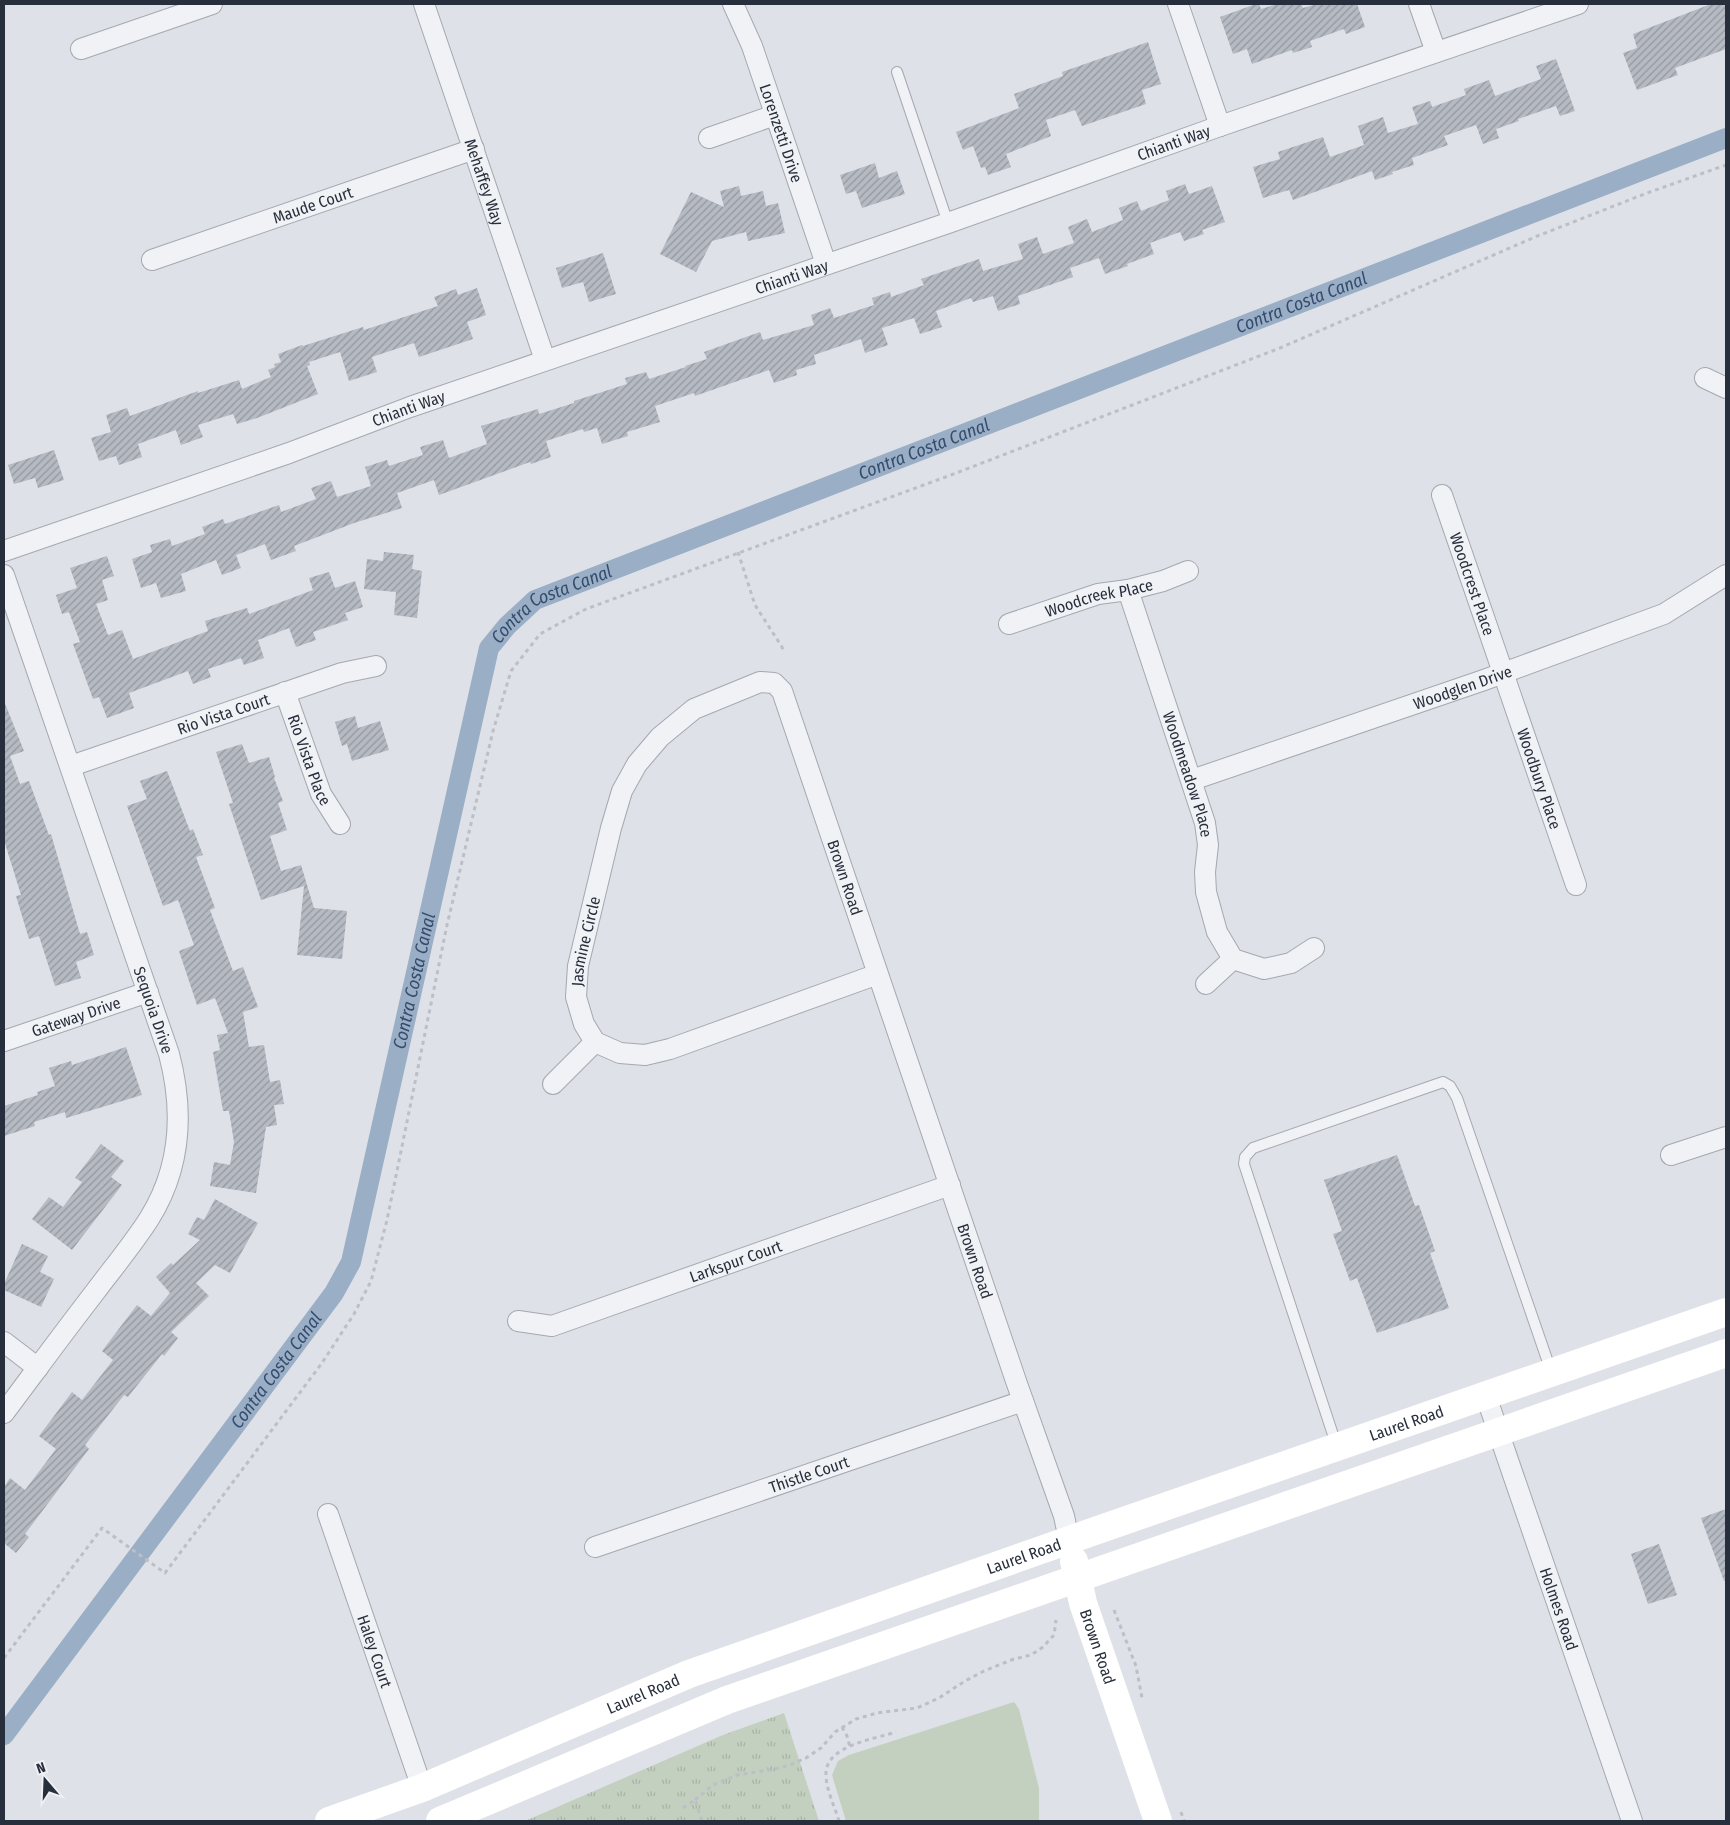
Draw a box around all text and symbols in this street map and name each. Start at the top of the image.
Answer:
street label: Lorenzetti Drive [756,81,807,185]
street label: Chianti Way [1135,121,1214,165]
street label: Mehaffey Way [461,136,508,229]
street label: Maude Court [270,182,356,228]
street label: Chianti Way [753,255,832,298]
water label: Contra Costa Canal [1233,267,1371,338]
street label: Chianti Way [370,386,448,431]
water label: Contra Costa Canal [855,414,993,485]
street label: Woodcrest Place [1446,530,1499,638]
water label: Contra Costa Canal [486,560,615,648]
street label: Woodcreek Place [1043,575,1155,621]
street label: Woodglen Drive [1411,662,1515,713]
street label: Rio Vista Court [175,689,273,739]
street label: Woodmeadow Place [1159,709,1216,838]
street label: Rio Vista Place [284,712,335,809]
street label: Woodbury Place [1513,726,1565,832]
street label: Brown Road [823,838,866,918]
street label: Jasmine Circle [568,894,604,987]
water label: Contra Costa Canal [388,910,440,1051]
street label: Sequoia Drive [130,964,177,1056]
street label: Gateway Drive [29,993,123,1041]
street label: Brown Road [953,1221,996,1301]
street label: Larkspur Court [687,1236,785,1287]
water label: Contra Costa Canal [226,1308,327,1433]
street label: Laurel Road [1367,1402,1446,1445]
street label: Thistle Court [767,1452,852,1497]
street label: Laurel Road [984,1535,1064,1578]
street label: Holmes Road [1536,1565,1582,1653]
street label: Brown Road [1076,1607,1119,1687]
street label: Haley Court [353,1612,396,1691]
street label: Laurel Road [604,1670,683,1718]
north arrow [20,1755,70,1805]
text: N [34,1759,48,1778]

